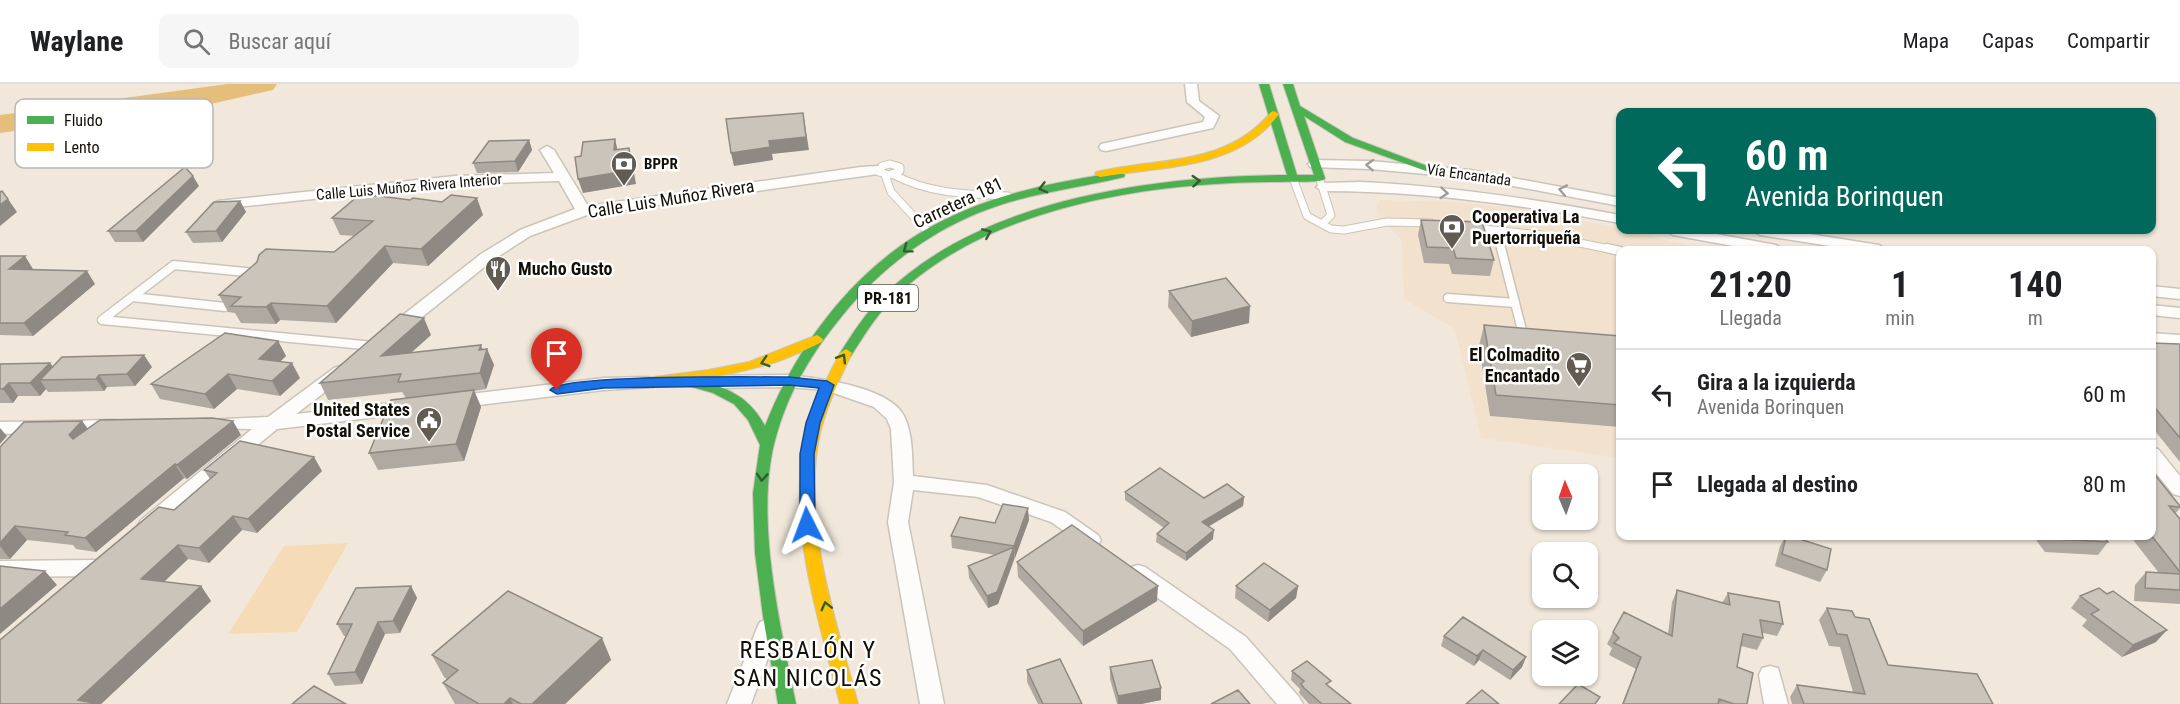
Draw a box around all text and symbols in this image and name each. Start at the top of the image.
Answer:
search box [159,14,579,68]
text: Waylane [30,25,123,58]
icon: search [180,25,213,58]
text: Buscar aquí [228,29,331,54]
text: Mapa [1903,29,1949,53]
text: Capas [1982,29,2034,53]
text: Compartir [2067,29,2150,53]
legend [15,99,213,168]
text: Fluido [64,111,103,130]
text: 60 m [1745,131,1828,180]
icon: left [1646,132,1724,210]
text: Lento [64,138,99,157]
bank icon: BPPR [609,149,639,187]
place label: BPPR [644,155,678,173]
one-way arrow [1365,159,1374,172]
street label: Vía Encantada [1426,160,1512,190]
street label: Calle Luis Muñoz Rivera Interior [315,170,503,204]
street label: Carretera 181 [910,173,1006,232]
street label: Calle Luis Muñoz Rivera [586,175,756,222]
one-way arrow [1192,175,1201,188]
one-way arrow [1039,181,1049,194]
text: Avenida Borinquen [1745,181,1944,213]
one-way arrow [1558,184,1568,197]
one-way arrow [1440,186,1449,199]
place label: Cooperativa La Puertorriqueña [1472,206,1581,248]
bank icon: Cooperativa La Puertorriqueña [1437,212,1467,250]
one-way arrow [981,228,992,240]
one-way arrow [903,242,914,253]
restaurant icon: Mucho Gusto [483,254,513,292]
place label: Mucho Gusto [518,258,613,279]
text: 21:20 [1709,264,1792,306]
text: 1 [1891,264,1909,306]
text: 140 [2008,264,2063,306]
road number: PR-181 [858,285,918,311]
text: Llegada [1719,306,1782,330]
text: min [1885,306,1915,330]
text: m [2028,306,2043,330]
pin [531,328,582,390]
icon: arrive [540,337,573,370]
place label: El Colmadito Encantado [1469,344,1560,386]
supermarket icon: El Colmadito Encantado [1564,350,1594,388]
one-way arrow [835,353,846,364]
one-way arrow [760,355,771,367]
text: Gira a la izquierda [1697,370,1856,395]
icon: left [1646,378,1679,411]
text: 60 m [2083,382,2126,407]
text: Avenida Borinquen [1697,395,1844,419]
place label: United States Postal Service [306,399,410,441]
public building icon: United States Postal Service [414,405,444,443]
north arrow [1532,464,1598,530]
map controls [1532,464,1598,686]
icon: arrive [1646,468,1679,501]
text: Llegada al destino [1697,472,1858,497]
text: 80 m [2083,472,2126,497]
one-way arrow [755,473,768,482]
position arrow [775,493,839,557]
button: search [1532,542,1598,608]
one-way arrow [820,601,833,611]
button: layers [1532,620,1598,686]
district label: RESBALÓN Y SAN NICOLÁS [733,636,883,692]

